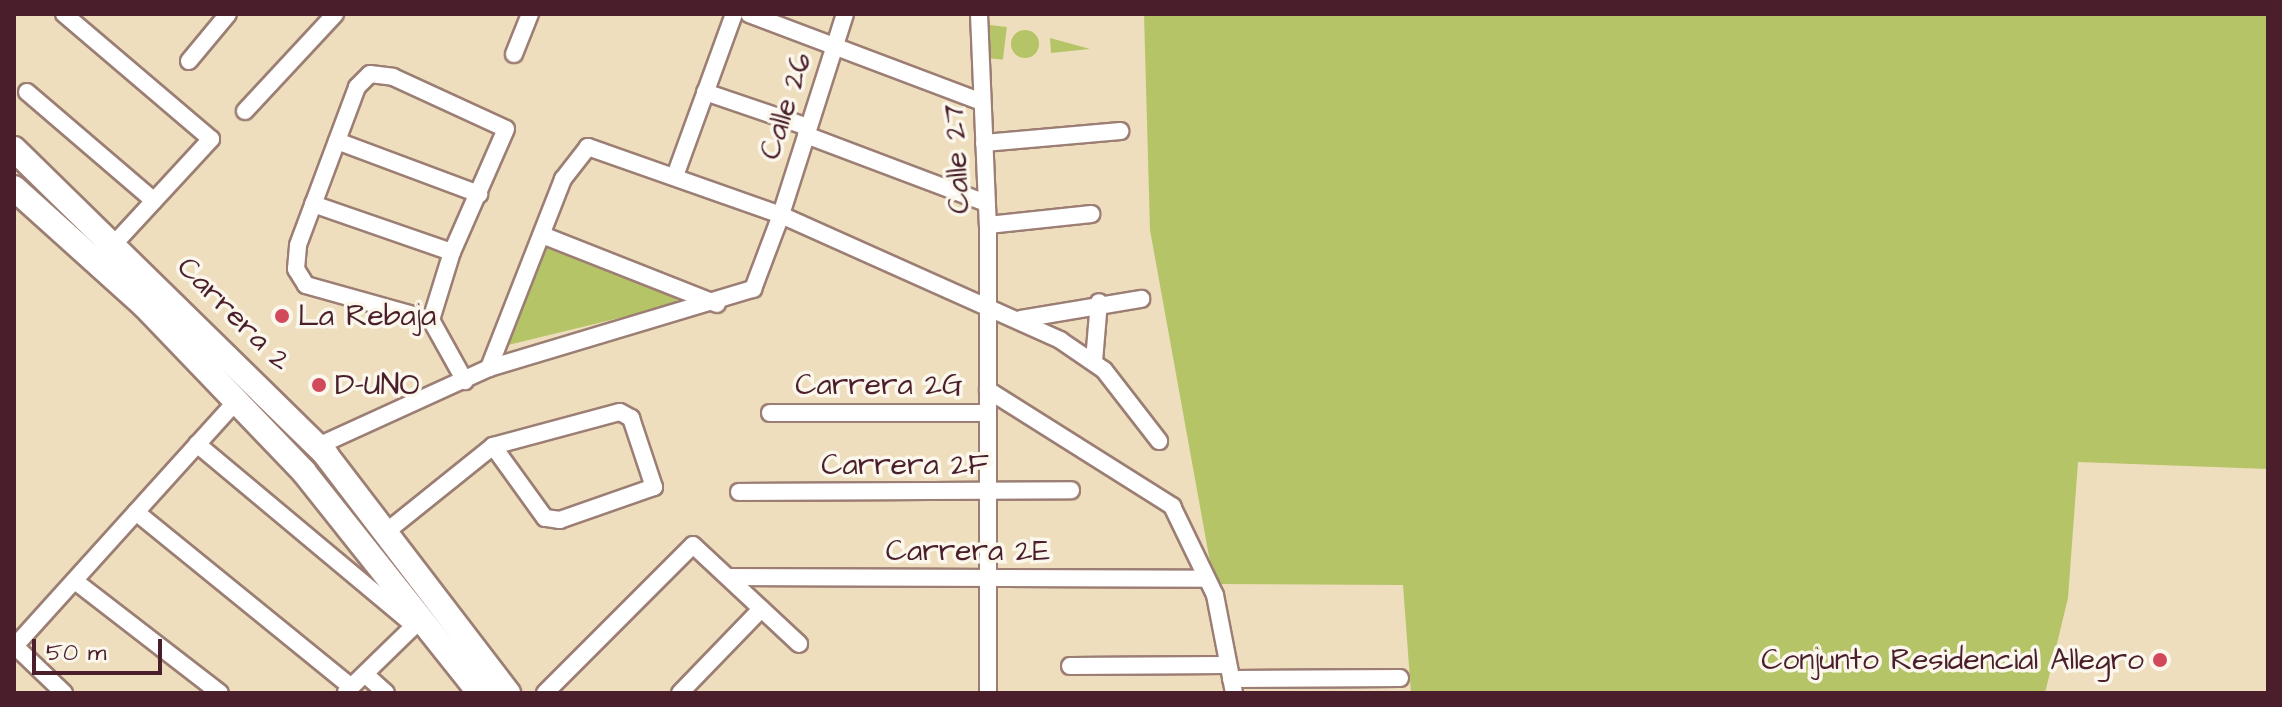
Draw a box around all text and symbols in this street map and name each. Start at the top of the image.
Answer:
street label: Calle 26 [752,48,820,164]
street label: Calle 27 [936,103,978,215]
street label: Carrera 2 [169,249,299,379]
place label: La Rebaja [298,298,436,334]
marker: La Rebaja [273,307,291,325]
place label: D-UNO [335,367,420,403]
street label: Carrera 2G [795,367,963,403]
marker: D-UNO [310,376,328,394]
street label: Carrera 2F [821,447,989,483]
street label: Carrera 2E [886,533,1050,569]
scale bar [36,623,166,673]
text: 50 m [46,636,106,670]
place label: Conjunto Residencial Allegro [1761,642,2144,678]
marker: Conjunto Residencial Allegro [2151,651,2169,669]

